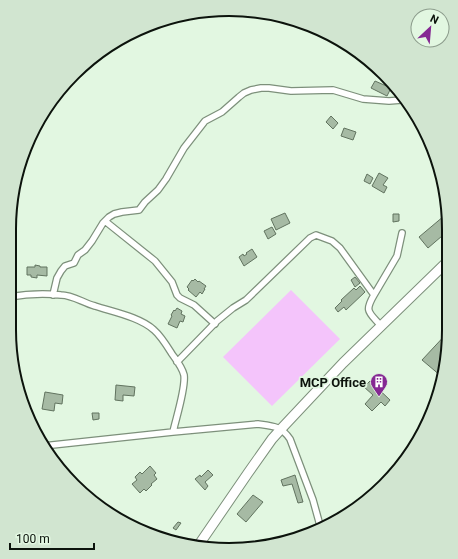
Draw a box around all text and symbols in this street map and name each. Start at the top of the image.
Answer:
north arrow [410,8,450,48]
text: N [428,12,441,27]
building icon: MCP Office [369,372,389,397]
place label: MCP Office [300,375,366,390]
scale bar [10,525,94,551]
text: 100 m [16,532,50,546]

